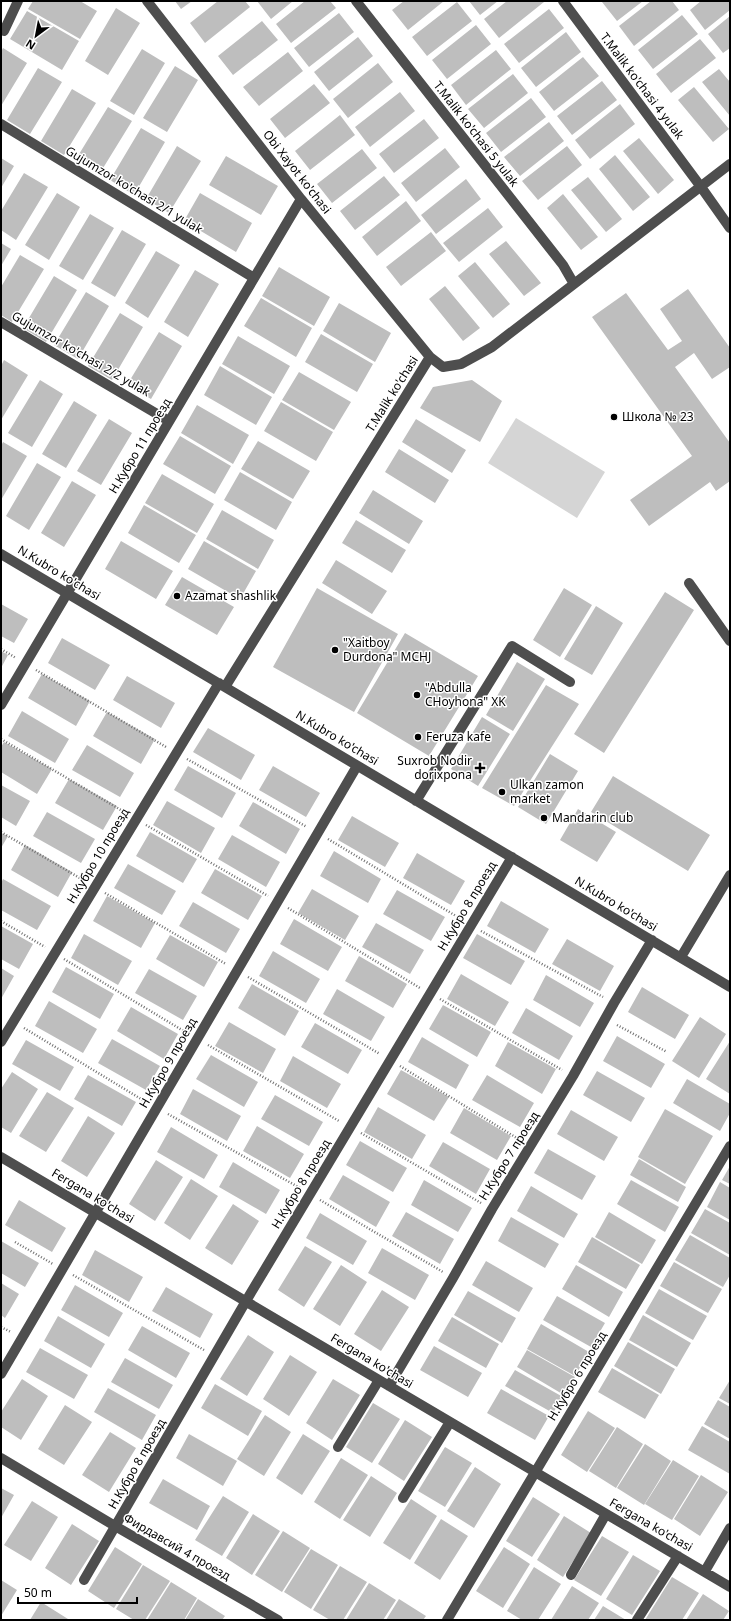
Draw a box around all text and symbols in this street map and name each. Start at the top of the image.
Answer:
north arrow [16,16,56,56]
street label: T.Malik ko'chasi 4 yulak [597,29,689,143]
text: N [23,36,38,54]
street label: T.Malik ko'chasi 5 yulak [430,77,523,190]
street label: Obi Xayot ko'chasi [259,126,335,217]
street label: Gujumzor ko'chasi 2/1 yulak [62,142,207,238]
street label: Gujumzor ko'chasi 2/2 yulak [9,307,154,401]
street label: T.Malik ko'chasi [361,352,422,435]
street label: Н.Кубро 11 проезд [104,394,175,497]
place label: Школа № 23 [622,408,694,425]
marker: Школа № 23 [609,412,619,422]
street label: N.Kubro ko'chasi [15,541,104,604]
place label: Azamat shashlik [185,587,277,604]
marker: Azamat shashlik [172,591,182,601]
place label: "Xaitboy Durdona" MCHJ [343,634,431,665]
marker: "Xaitboy Durdona" MCHJ [330,645,340,655]
place label: "Abdulla CHoyhona" XK [425,679,506,710]
marker: "Abdulla CHoyhona" XK [412,690,422,700]
street label: N.Kubro ko'chasi [293,706,382,769]
place label: Feruza kafe [426,728,491,745]
marker: Feruza kafe [413,732,423,742]
place label: Suxrob Nodir dorixpona [397,752,472,783]
marker: Suxrob Nodir dorixpona [475,763,485,773]
place label: Ulkan zamon market [510,776,584,807]
marker: Ulkan zamon market [497,787,507,797]
street label: Н.Кубро 10 проезд [62,804,133,907]
place label: Mandarin club [552,809,633,826]
marker: Mandarin club [539,813,549,823]
street label: Н.Кубро 8 проезд [433,857,500,954]
street label: N.Kubro ko'chasi [572,872,661,935]
street label: Н.Кубро 9 проезд [135,1014,201,1111]
street label: Н.Кубро 7 проезд [474,1107,543,1203]
street label: Н.Кубро 8 проезд [267,1135,334,1232]
street label: Fergana ko'chasi [49,1164,138,1227]
street label: Н.Кубро 6 проезд [543,1327,610,1424]
street label: Fergana ko'chasi [328,1329,417,1392]
street label: Н.Кубро 8 проезд [104,1415,170,1512]
street label: Fergana ko'chasi [607,1494,696,1555]
street label: Фирдавсий 4 проезд [121,1509,234,1584]
scale bar [18,1579,137,1605]
text: 50 m [24,1584,52,1601]

